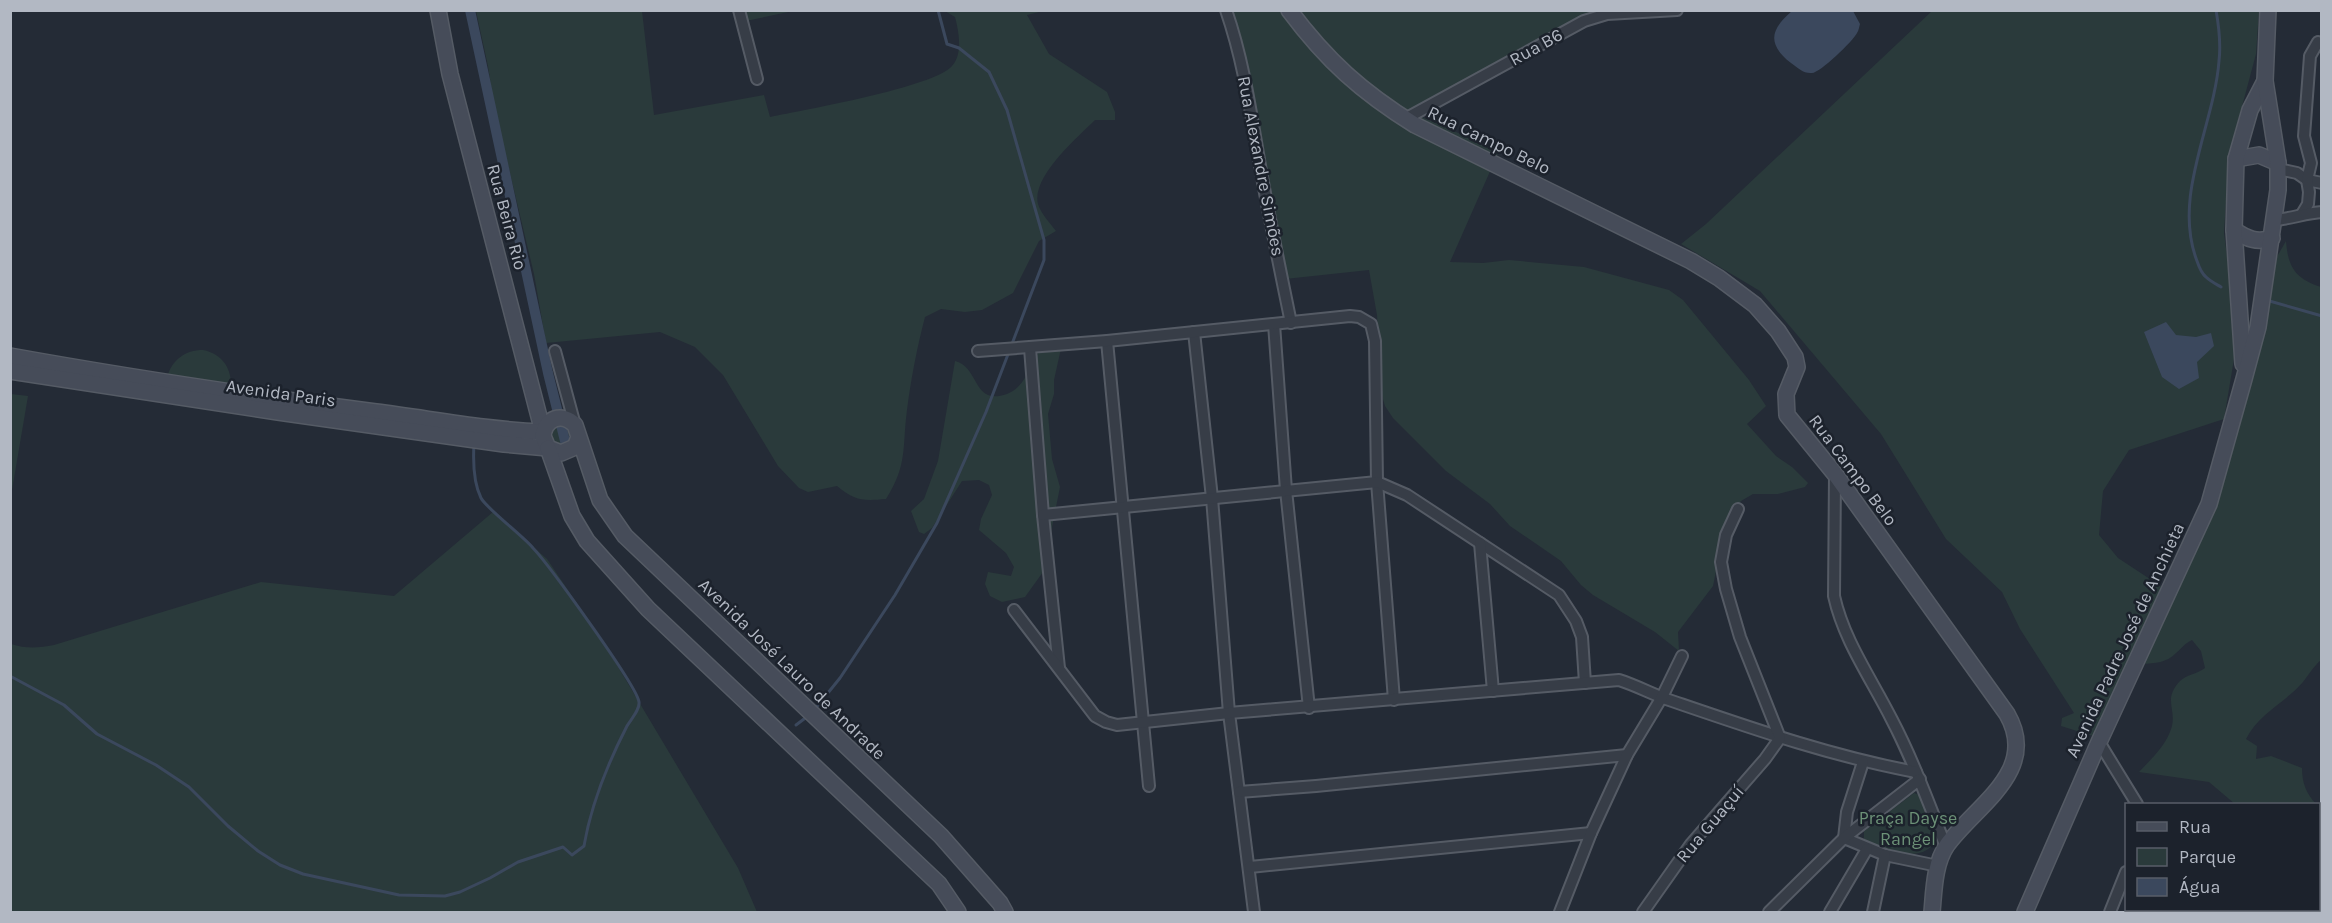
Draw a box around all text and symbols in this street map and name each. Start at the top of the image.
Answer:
street label: Rua B6 [1505,23,1567,71]
street label: Rua Alexandre Simões [1233,74,1289,258]
street label: Rua Campo Belo [1424,101,1554,179]
street label: Rua Beira Rio [482,162,532,272]
street label: Avenida Paris [225,374,337,412]
street label: Rua Campo Belo [1804,410,1902,530]
street label: Avenida Padre José de Anchieta [2061,519,2189,761]
street label: Avenida José Lauro de Andrade [694,574,890,764]
street label: Rua Guaçuí [1671,780,1749,867]
legend [2125,803,2320,911]
park label: Praça Dayse Rangel [1859,807,1957,850]
text: Rua [2179,816,2211,838]
text: Parque [2179,846,2236,868]
text: Água [2179,875,2220,898]

